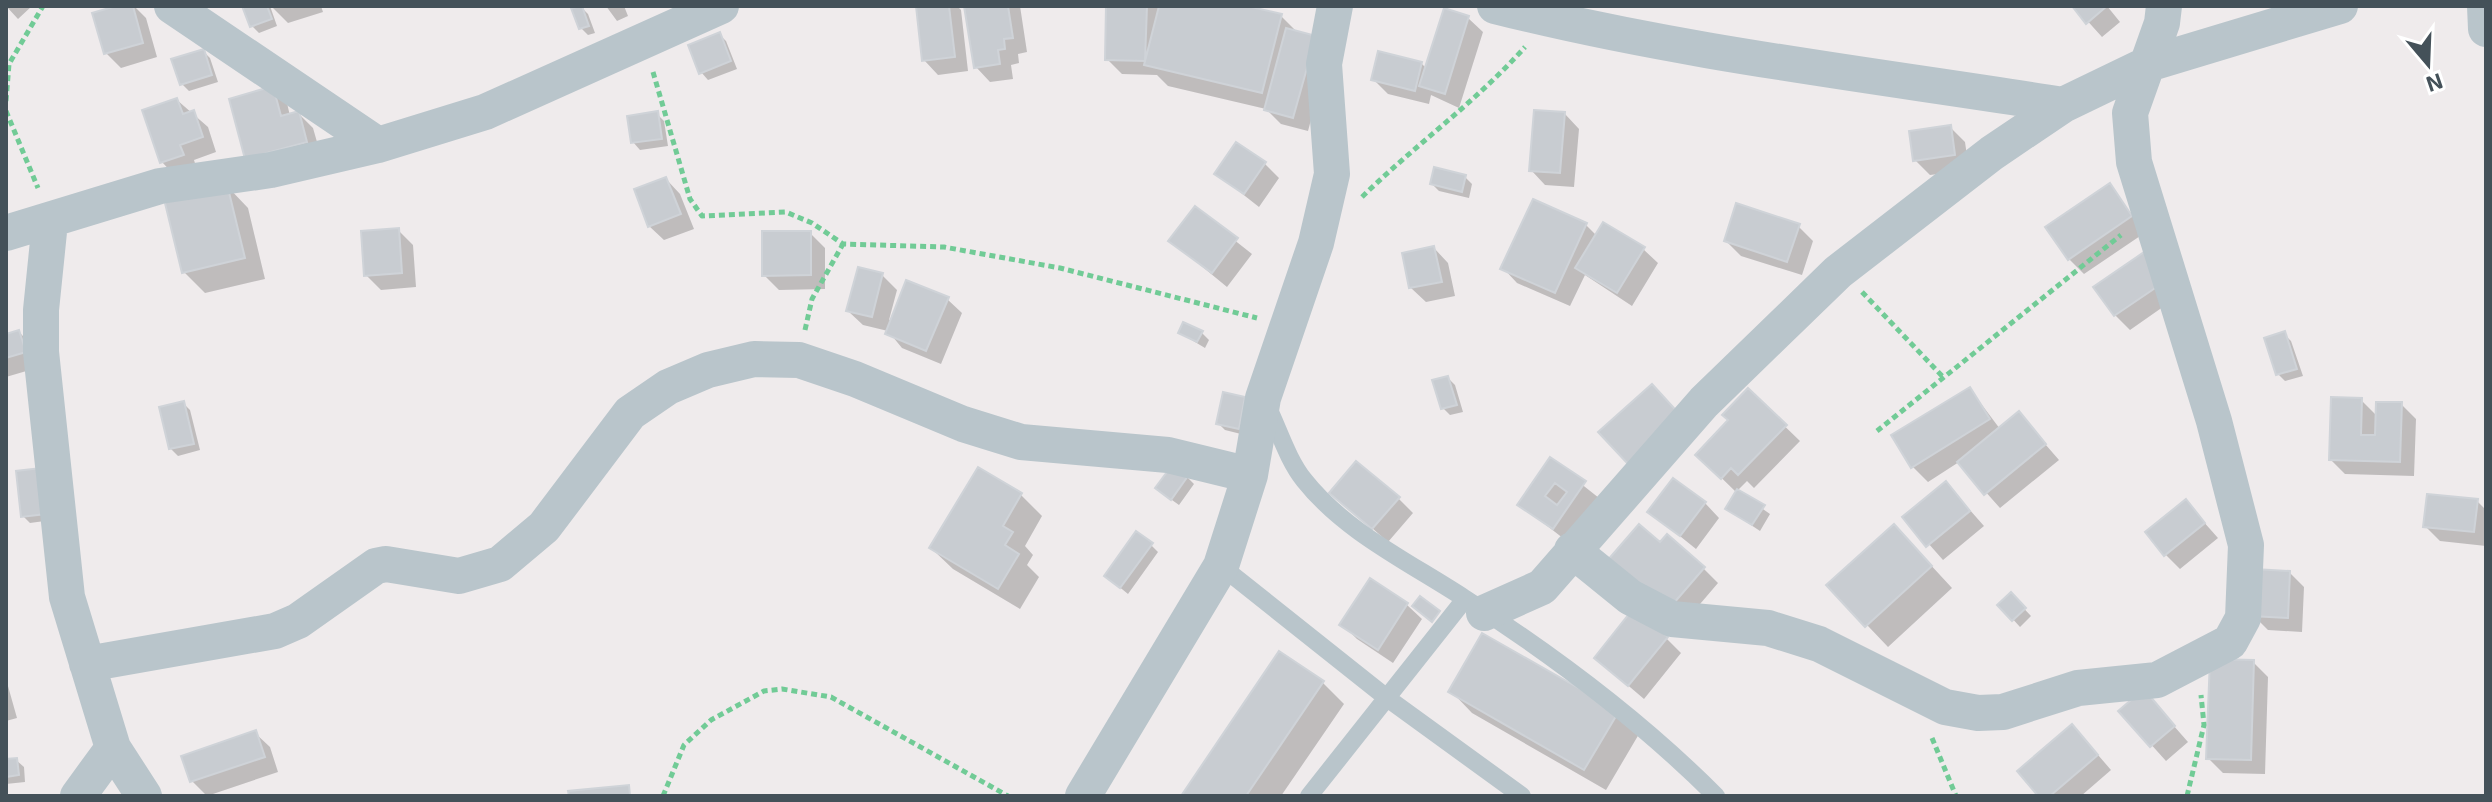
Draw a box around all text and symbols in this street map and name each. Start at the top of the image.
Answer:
north arrow [2388,24,2468,104]
text: N [2423,69,2447,99]

